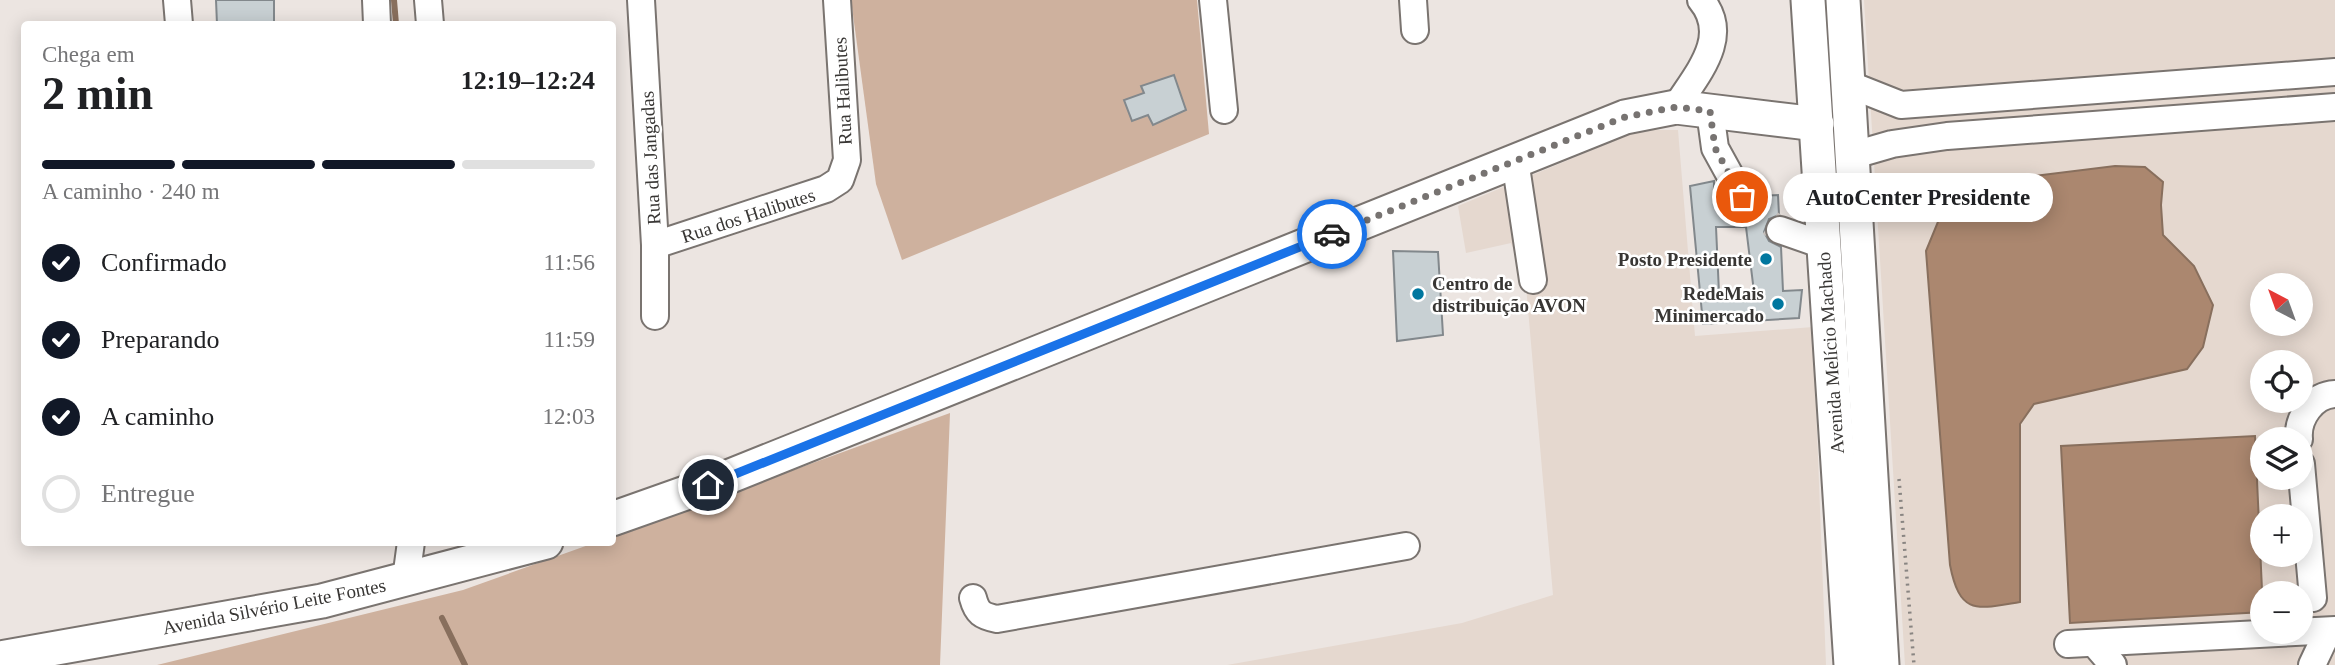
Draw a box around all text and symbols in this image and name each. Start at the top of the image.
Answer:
street label: Rua Halibutes [829,36,856,146]
text: Chega em [42,42,135,67]
text: 12:19–12:24 [461,66,595,95]
text: 2 min [42,68,153,119]
street label: Rua das Jangadas [637,91,664,225]
pin [1712,167,1772,227]
callout: AutoCenter Presidente [1784,172,2054,222]
icon: bag [1723,178,1761,216]
text: A caminho · 240 m [42,179,220,204]
street label: Rua dos Halibutes [679,184,818,247]
text: AutoCenter Presidente [1806,185,2030,210]
courier [1297,199,1367,269]
icon: car [1313,215,1351,253]
icon: check [42,244,80,282]
text: Confirmado [101,248,227,277]
place label: Posto Presidente [1618,249,1752,270]
text: 11:56 [543,250,595,275]
marker: Posto Presidente [1758,251,1774,267]
street label: Avenida Melício Machado [1813,251,1848,455]
place label: Centro de distribuição AVON [1432,273,1586,316]
north arrow [2250,273,2314,336]
map controls [2250,273,2313,644]
place label: RedeMais Minimercado [1655,283,1764,326]
marker: Centro de distribuição AVON [1410,286,1426,302]
marker: RedeMais Minimercado [1770,296,1786,312]
icon: check [42,321,80,359]
text: Preparando [101,325,219,354]
text: 11:59 [543,327,595,352]
button: locate [2250,350,2313,413]
icon: check [42,398,80,436]
text: A caminho [101,402,214,431]
text: 12:03 [543,404,595,429]
button: layers [2250,427,2313,490]
pin [678,455,738,515]
icon: home [689,466,727,504]
text: Entregue [101,479,195,508]
button: + [2250,504,2313,567]
street label: Avenida Silvério Leite Fontes [161,575,388,638]
button: − [2250,581,2313,644]

